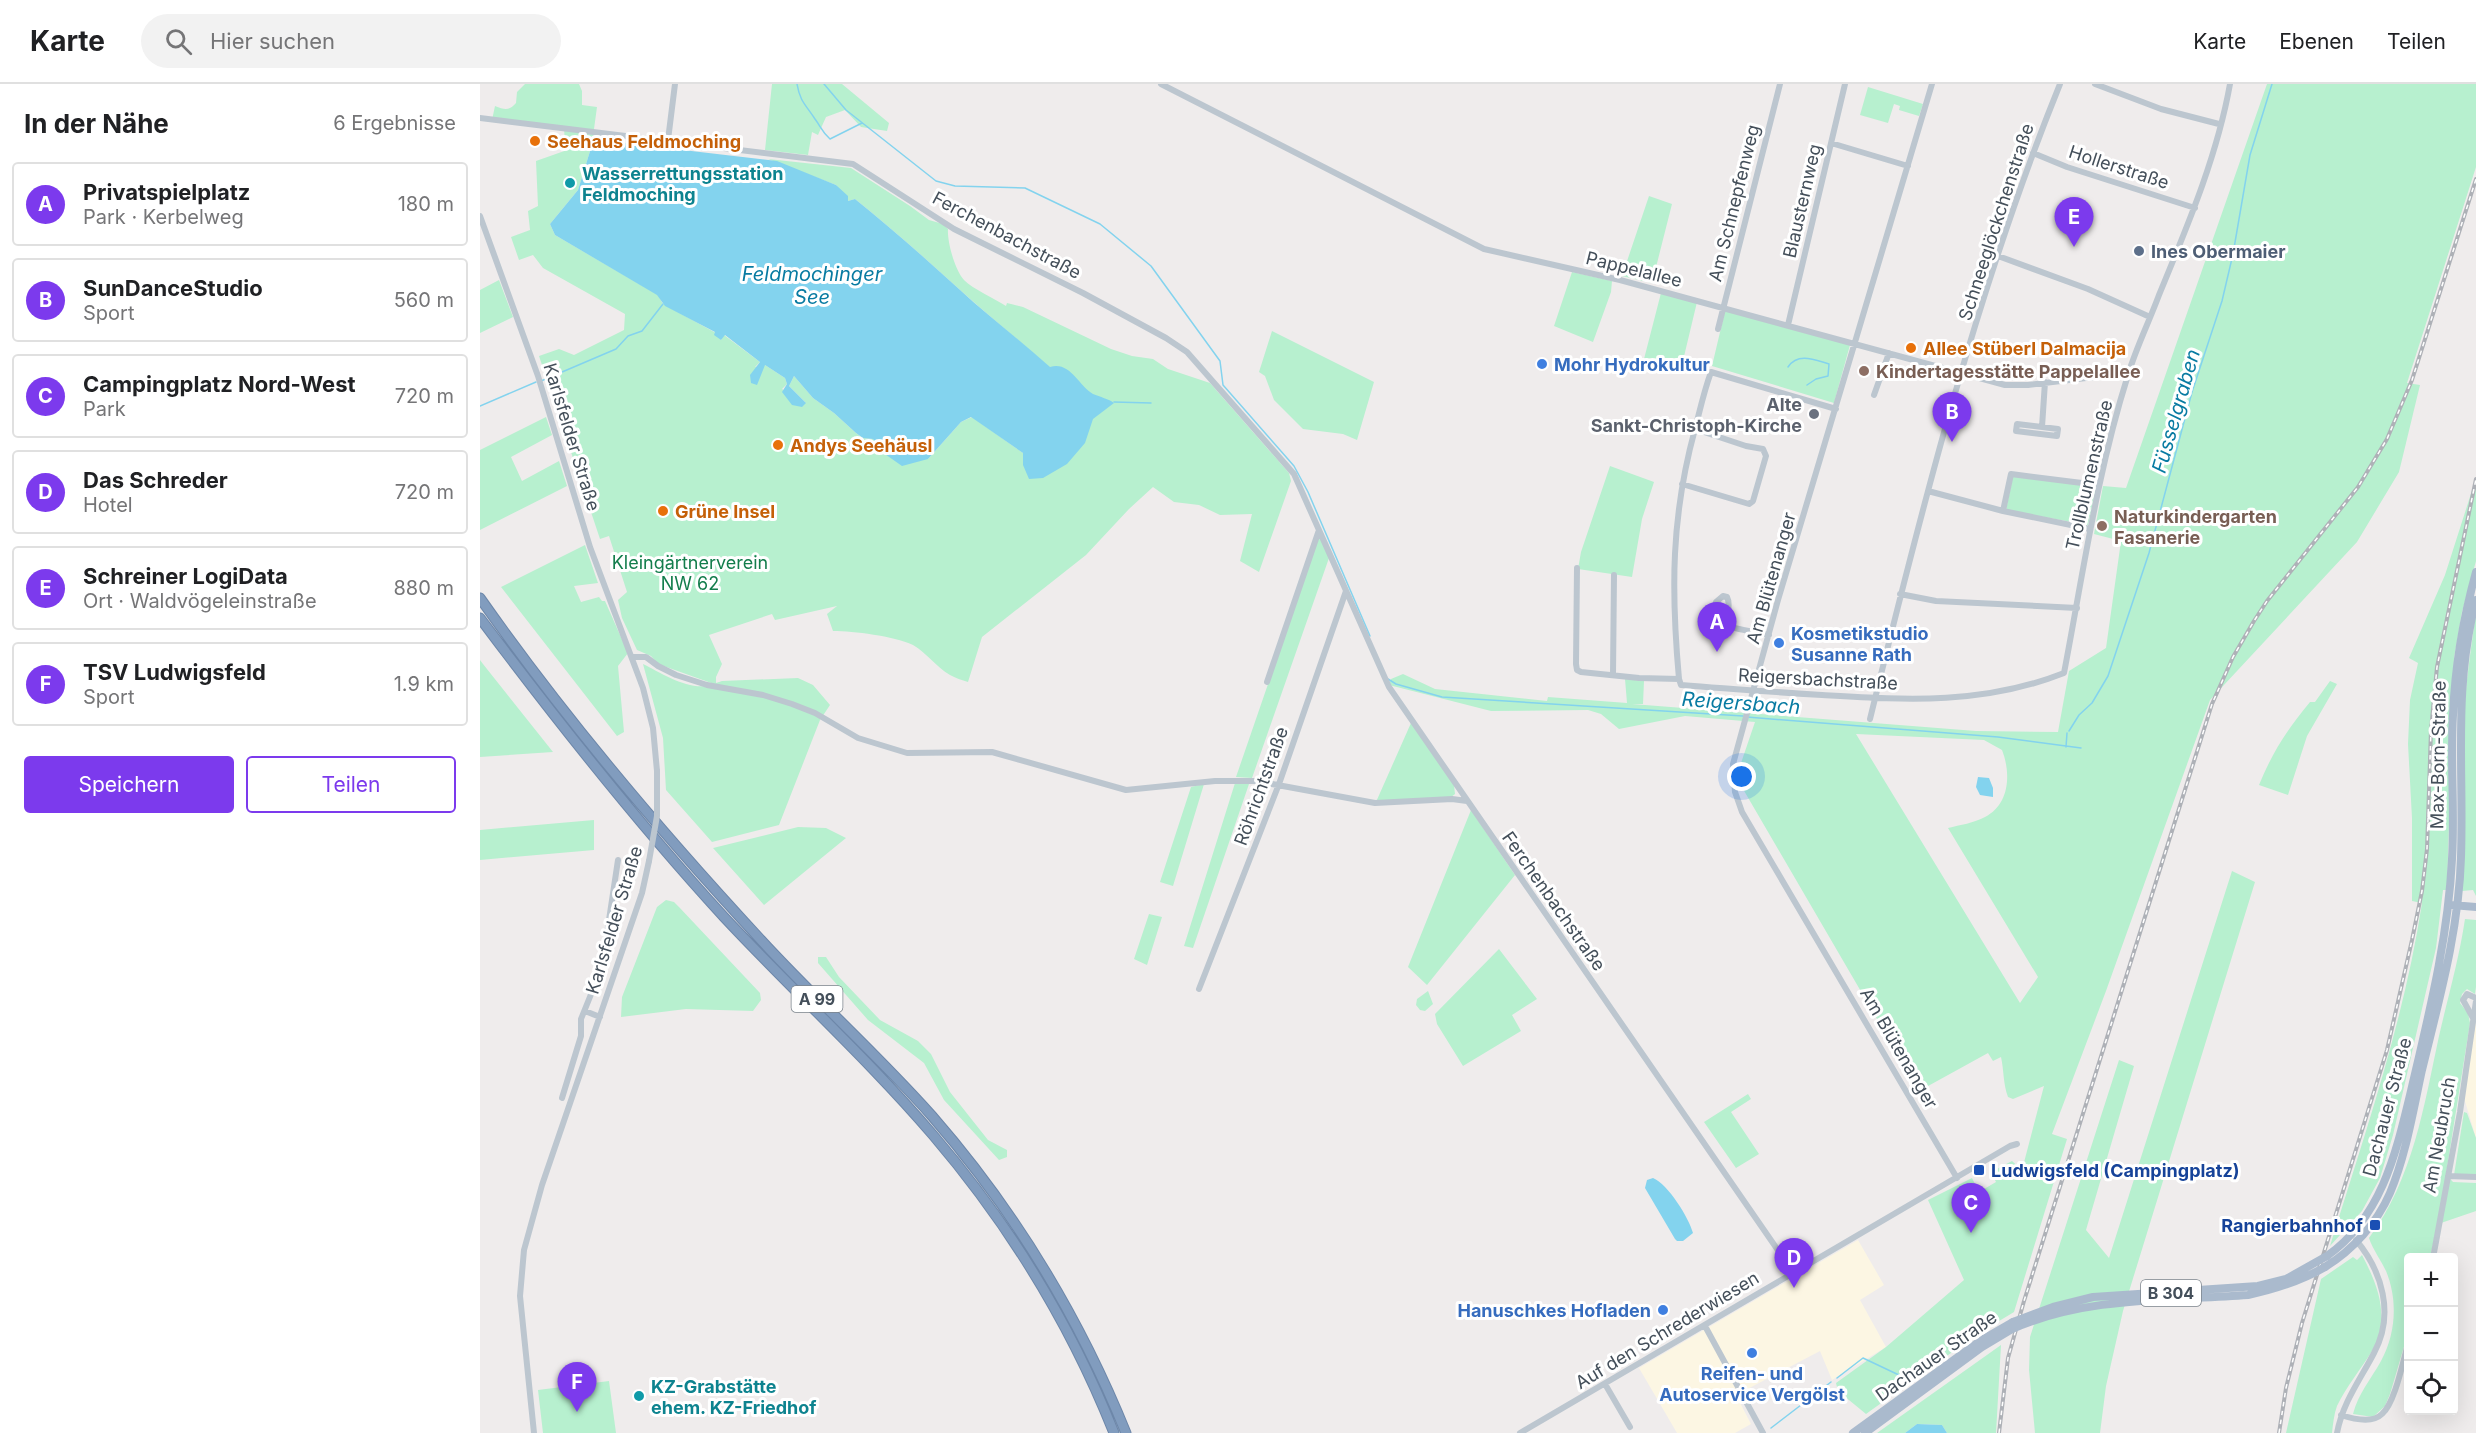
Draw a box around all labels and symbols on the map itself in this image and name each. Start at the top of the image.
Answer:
street label: Schneeglöckchenstraße [1954,121,2038,323]
street label: Am Schnepfenweg [1704,122,1764,284]
place label: Seehaus Feldmoching [547,131,741,152]
marker: Seehaus Feldmoching [528,134,542,148]
street label: Hollerstraße [2066,141,2172,193]
street label: Blausternweg [1779,142,1825,260]
place label: Wasserrettungsstation Feldmoching [582,163,783,205]
marker: Wasserrettungsstation Feldmoching [563,176,577,190]
street label: Ferchenbachstraße [929,187,1085,283]
pin: E [2054,198,2094,247]
place label: Ines Obermaier [2151,241,2286,262]
marker: Ines Obermaier [2132,244,2146,258]
street label: Pappelallee [1584,247,1684,291]
water label: Feldmochinger See [742,262,883,309]
place label: Allee Stüberl Dalmacija [1923,338,2126,359]
marker: Allee Stüberl Dalmacija [1904,341,1918,355]
water label: Füsselgraben [2147,346,2205,476]
place label: Mohr Hydrokultur [1554,354,1710,375]
marker: Mohr Hydrokultur [1535,357,1549,371]
street label: Karlsfelder Straße [540,361,604,513]
place label: Kindertagesstätte Pappelallee [1876,361,2141,382]
marker: Kindertagesstätte Pappelallee [1857,364,1871,378]
pin: B [1932,392,1972,442]
place label: Alte Sankt-Christoph-Kirche [1591,394,1802,436]
street label: Trollblumenstraße [2062,398,2116,552]
marker: Alte Sankt-Christoph-Kirche [1807,407,1821,421]
place label: Andys Seehäusl [790,435,932,456]
marker: Andys Seehäusl [771,438,785,452]
place label: Grüne Insel [675,501,775,522]
marker: Grüne Insel [656,504,670,518]
place label: Naturkindergarten Fasanerie [2114,506,2277,548]
street label: Am Blütenanger [1742,510,1800,646]
marker: Naturkindergarten Fasanerie [2095,519,2109,533]
park label: Kleingärtnerverein NW 62 [612,552,768,594]
pin: A [1698,602,1736,652]
place label: Kosmetikstudio Susanne Rath [1791,623,1929,665]
marker: Kosmetikstudio Susanne Rath [1772,636,1786,650]
street label: Reigersbachstraße [1738,664,1898,694]
street label: Max-Born-Straße [2426,681,2450,829]
water label: Reigersbach [1681,687,1801,719]
street label: Röhrichtstraße [1230,724,1292,848]
your location [1727,762,1756,791]
street label: Ferchenbachstraße [1498,827,1610,975]
street label: Karlsfelder Straße [582,844,646,996]
street label: Am Blütenanger [1856,984,1942,1112]
road number: A 99 [792,986,842,1012]
street label: Dachauer Straße [2358,1035,2416,1179]
street label: Am Neubruch [2418,1075,2460,1195]
place label: Ludwigsfeld (Campingplatz) [1991,1160,2240,1181]
marker: Ludwigsfeld (Campingplatz) [1972,1163,1986,1177]
pin: C [1952,1184,1990,1233]
place label: Rangierbahnhof [2221,1215,2363,1236]
marker: Rangierbahnhof [2368,1218,2382,1232]
pin: D [1774,1238,1814,1288]
street label: Auf den Schrederwiesen [1572,1267,1762,1393]
road number: B 304 [2141,1280,2201,1306]
place label: Hanuschkes Hofladen [1457,1300,1651,1321]
marker: Hanuschkes Hofladen [1656,1303,1670,1317]
street label: Dachauer Straße [1871,1306,2001,1406]
marker: Reifen- und Autoservice Vergölst [1745,1346,1759,1360]
pin: F [558,1362,596,1412]
place label: Reifen- und Autoservice Vergölst [1659,1363,1845,1405]
place label: KZ-Grabstätte ehem. KZ-Friedhof [651,1376,817,1418]
marker: KZ-Grabstätte ehem. KZ-Friedhof [632,1389,646,1403]

